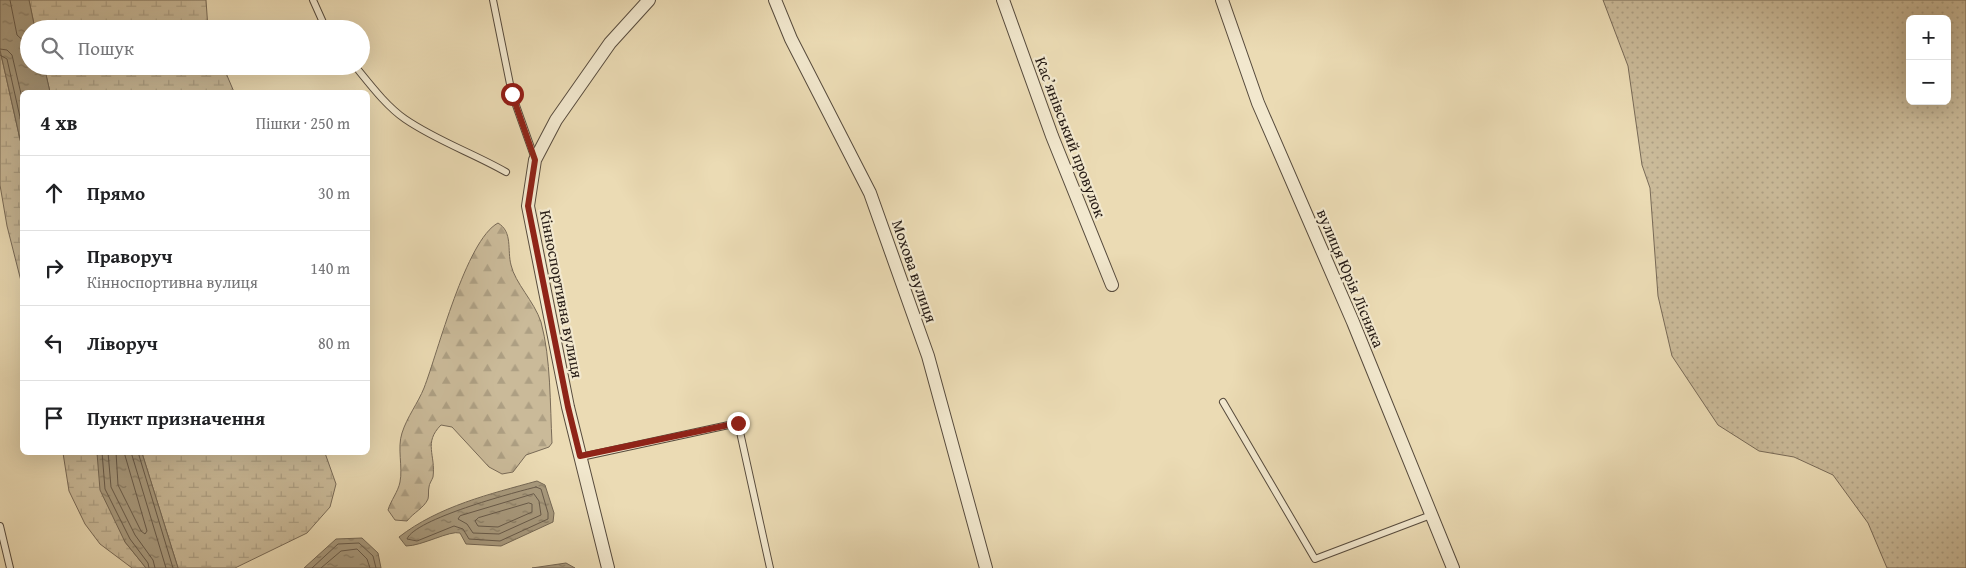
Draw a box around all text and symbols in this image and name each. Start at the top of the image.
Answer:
map controls [1906,15,1951,105]
button: + [1906,15,1951,60]
search box [20,20,370,75]
icon: search [38,34,66,62]
text: Пошук [78,34,134,62]
street label: Касʼянівський провулок [1029,53,1113,222]
button: − [1906,60,1951,105]
route start [501,83,524,106]
text: 4 хв [40,107,78,138]
text: Пішки · 250 m [256,111,350,135]
icon: ahead [40,179,68,207]
text: Прямо [87,179,145,207]
text: 30 m [318,181,350,205]
street label: вулиця Юрія Лісняка [1311,205,1391,351]
street label: Кінноспортивна вулиця [534,208,590,380]
street label: Мохова вулиця [886,216,944,326]
text: Праворуч [87,242,172,270]
icon: right [40,254,68,282]
text: 140 m [310,256,350,280]
text: Кінноспортивна вулиця [87,270,258,294]
icon: left [40,329,68,357]
text: Ліворуч [87,329,158,357]
text: 80 m [318,331,350,355]
icon: arrive [40,404,68,432]
text: Пункт призначення [87,404,265,432]
route end [727,412,750,435]

